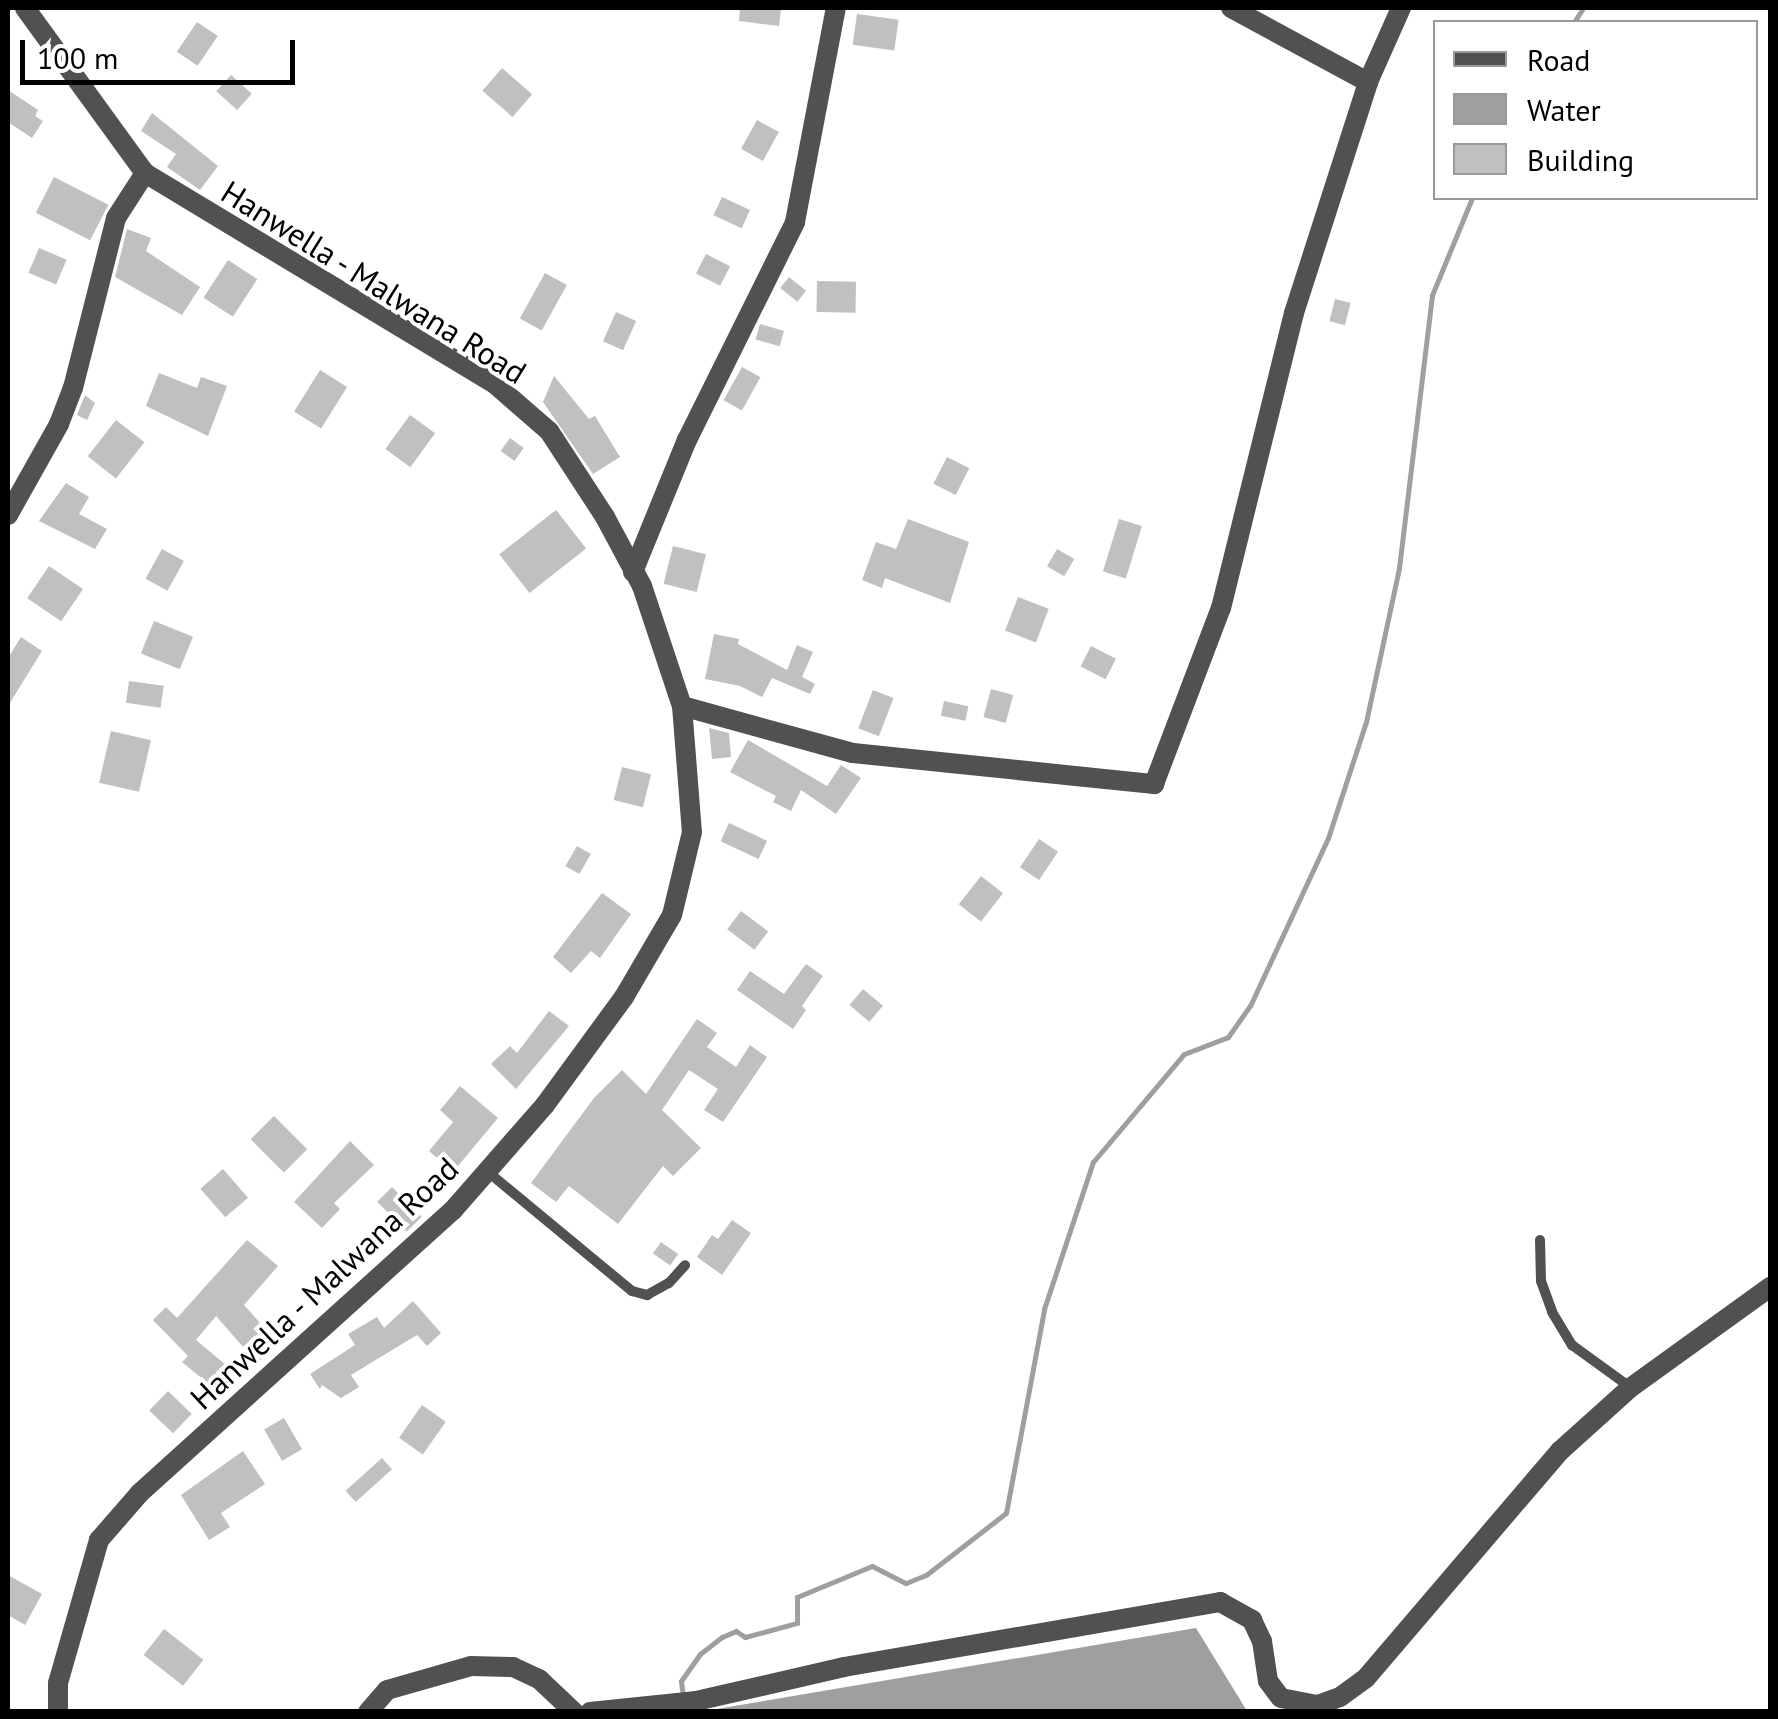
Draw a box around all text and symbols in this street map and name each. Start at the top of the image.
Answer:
scale bar [25,20,300,82]
legend [1433,20,1758,200]
text: 100 m [37,38,118,77]
text: Road [1527,40,1591,79]
text: Water [1527,90,1601,129]
text: Building [1527,140,1634,179]
street label: Hanwella - Malwana Road [212,171,536,393]
street label: Hanwella - Malwana Road [180,1147,468,1419]

